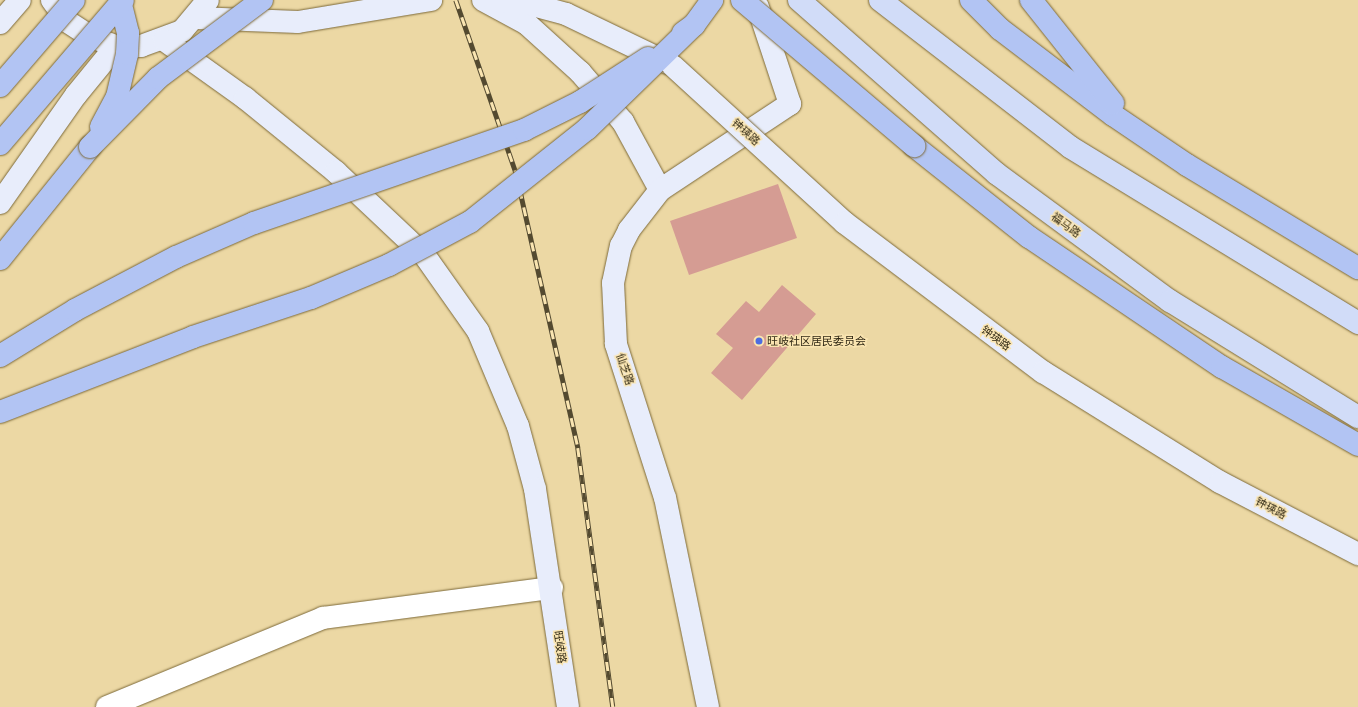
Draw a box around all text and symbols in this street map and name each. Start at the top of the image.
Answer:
street label: 钟瑛路 [729,116,763,148]
street label: 福马路 [1049,210,1083,240]
street label: 钟瑛路 [979,323,1013,353]
place label: 旺岐社区居民委员会 [767,334,866,348]
marker: 旺岐社区居民委员会 [754,336,764,346]
street label: 仙芝路 [613,351,637,387]
street label: 钟瑛路 [1253,494,1289,522]
street label: 旺岐路 [551,630,569,664]

